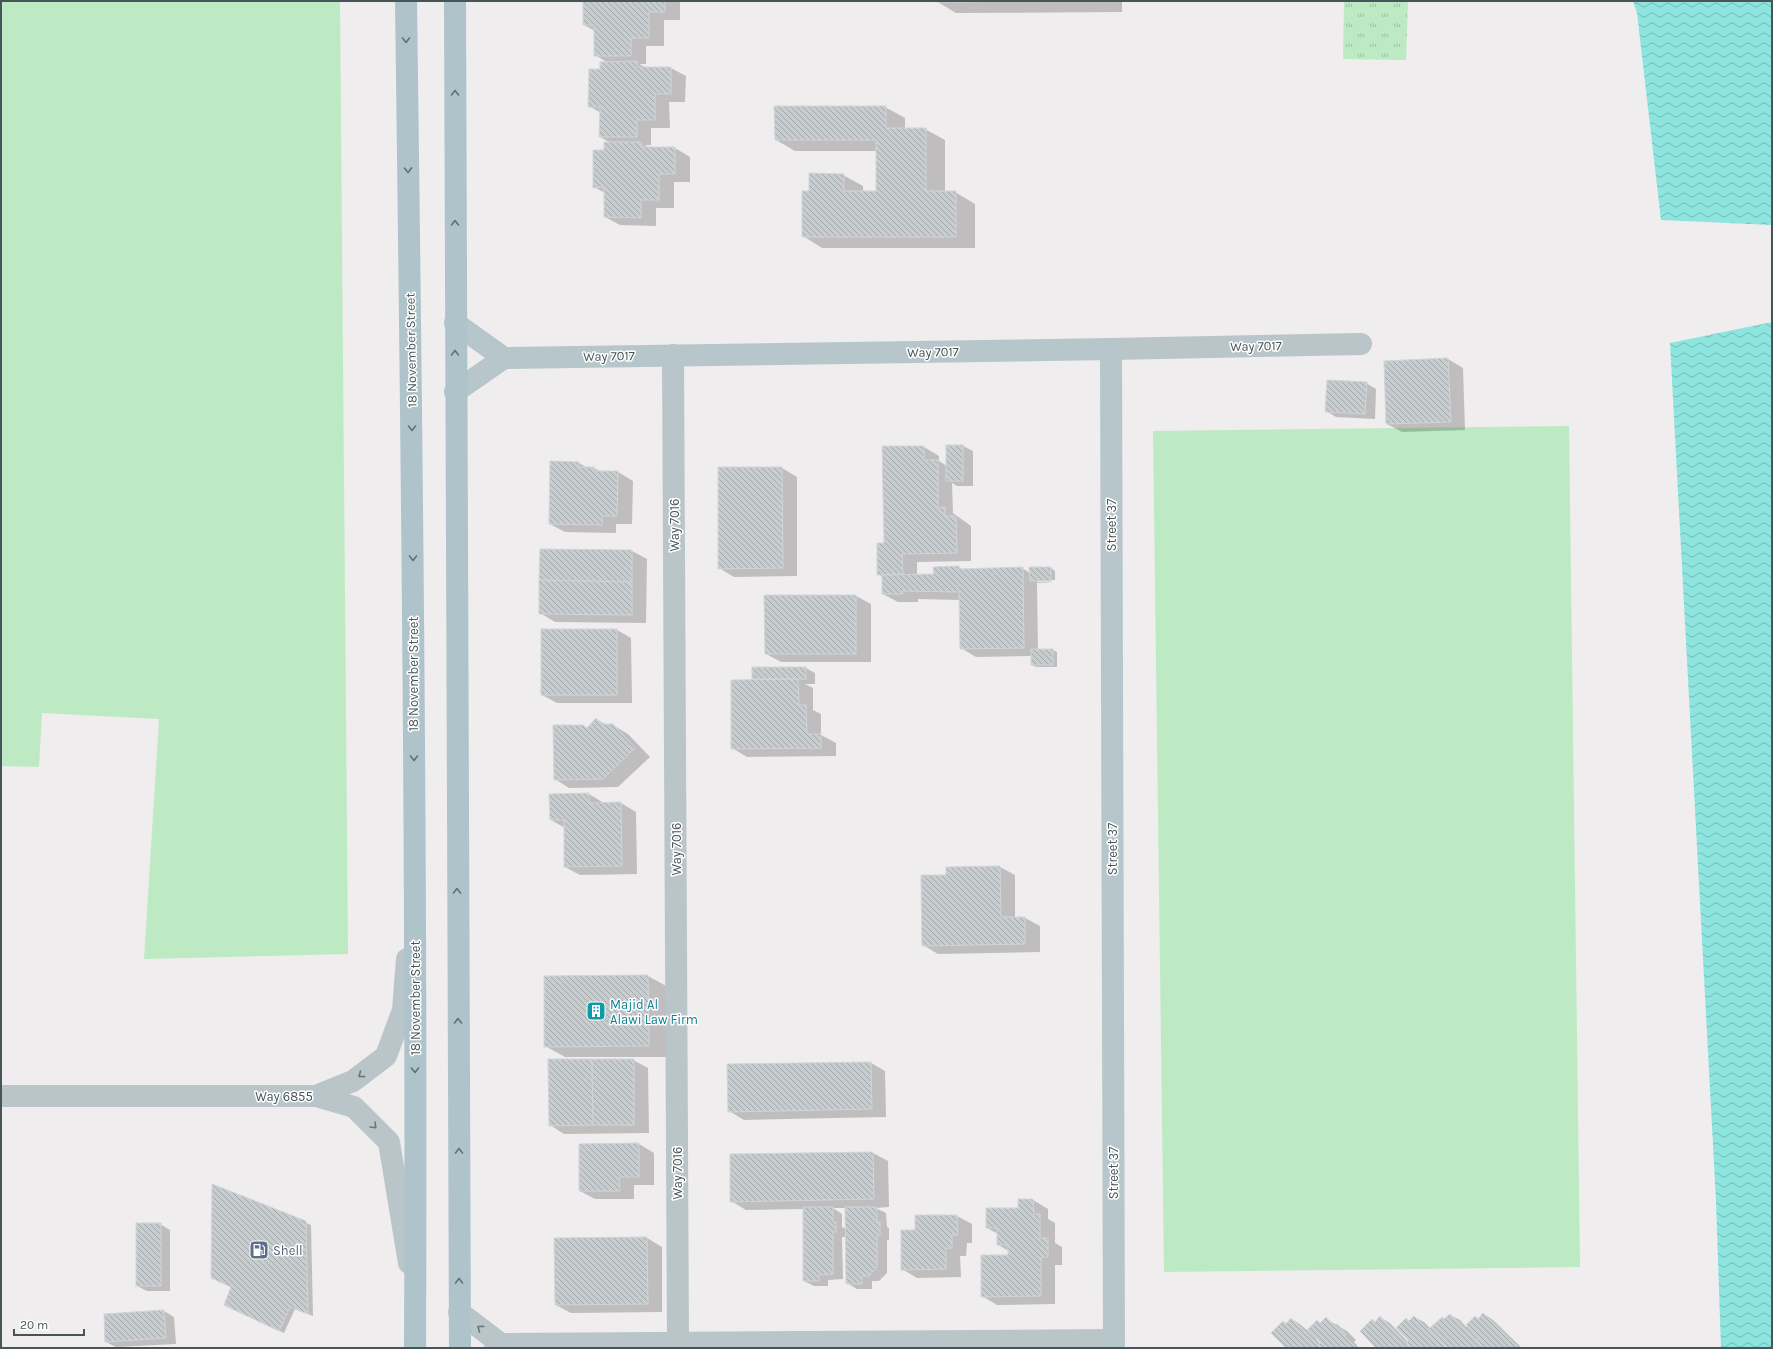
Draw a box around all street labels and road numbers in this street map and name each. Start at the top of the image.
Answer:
street label: 18 November Street [402,292,419,407]
street label: Way 7017 [1230,338,1282,354]
street label: Way 7017 [907,344,959,360]
street label: Way 7017 [583,348,635,364]
street label: Way 7016 [667,498,682,552]
street label: Street 37 [1104,499,1119,551]
street label: 18 November Street [406,617,421,731]
street label: Way 7016 [669,822,684,876]
street label: Street 37 [1105,823,1120,875]
street label: 18 November Street [408,941,423,1055]
street label: Way 6855 [255,1089,313,1104]
street label: Way 7016 [670,1146,685,1200]
street label: Street 37 [1106,1147,1121,1199]

